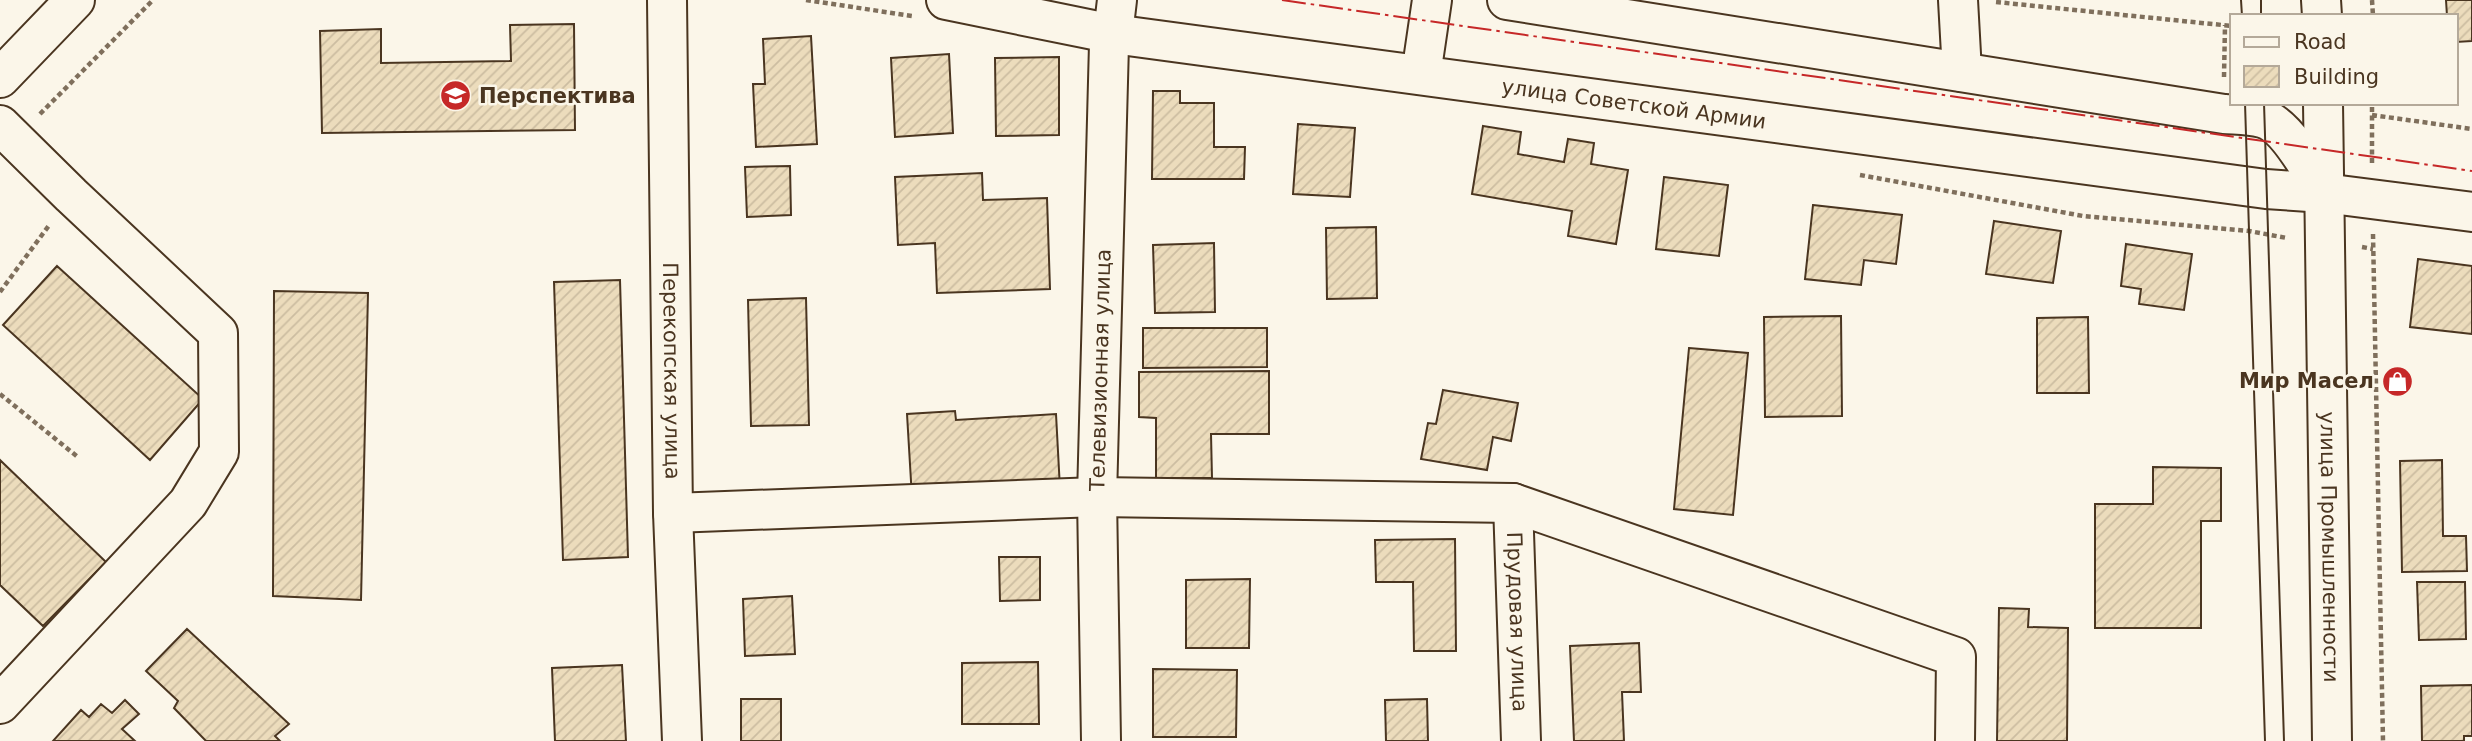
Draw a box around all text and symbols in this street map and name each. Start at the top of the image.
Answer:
legend [2230,14,2458,105]
text: Road [2294,30,2347,54]
text: Building [2294,65,2379,89]
street label: улица Советской Армии [1500,74,1768,134]
school or university icon: Перспектива [439,79,473,113]
place label: Перспектива [479,84,636,108]
street label: Телевизионная улица [1085,249,1116,492]
street label: Перекопская улица [658,262,685,480]
shop icon: Мир Масел [2380,364,2414,398]
place label: Мир Масел [2239,369,2374,393]
street label: улица Промышленности [2315,411,2343,683]
street label: Прудовая улица [1502,531,1532,712]

